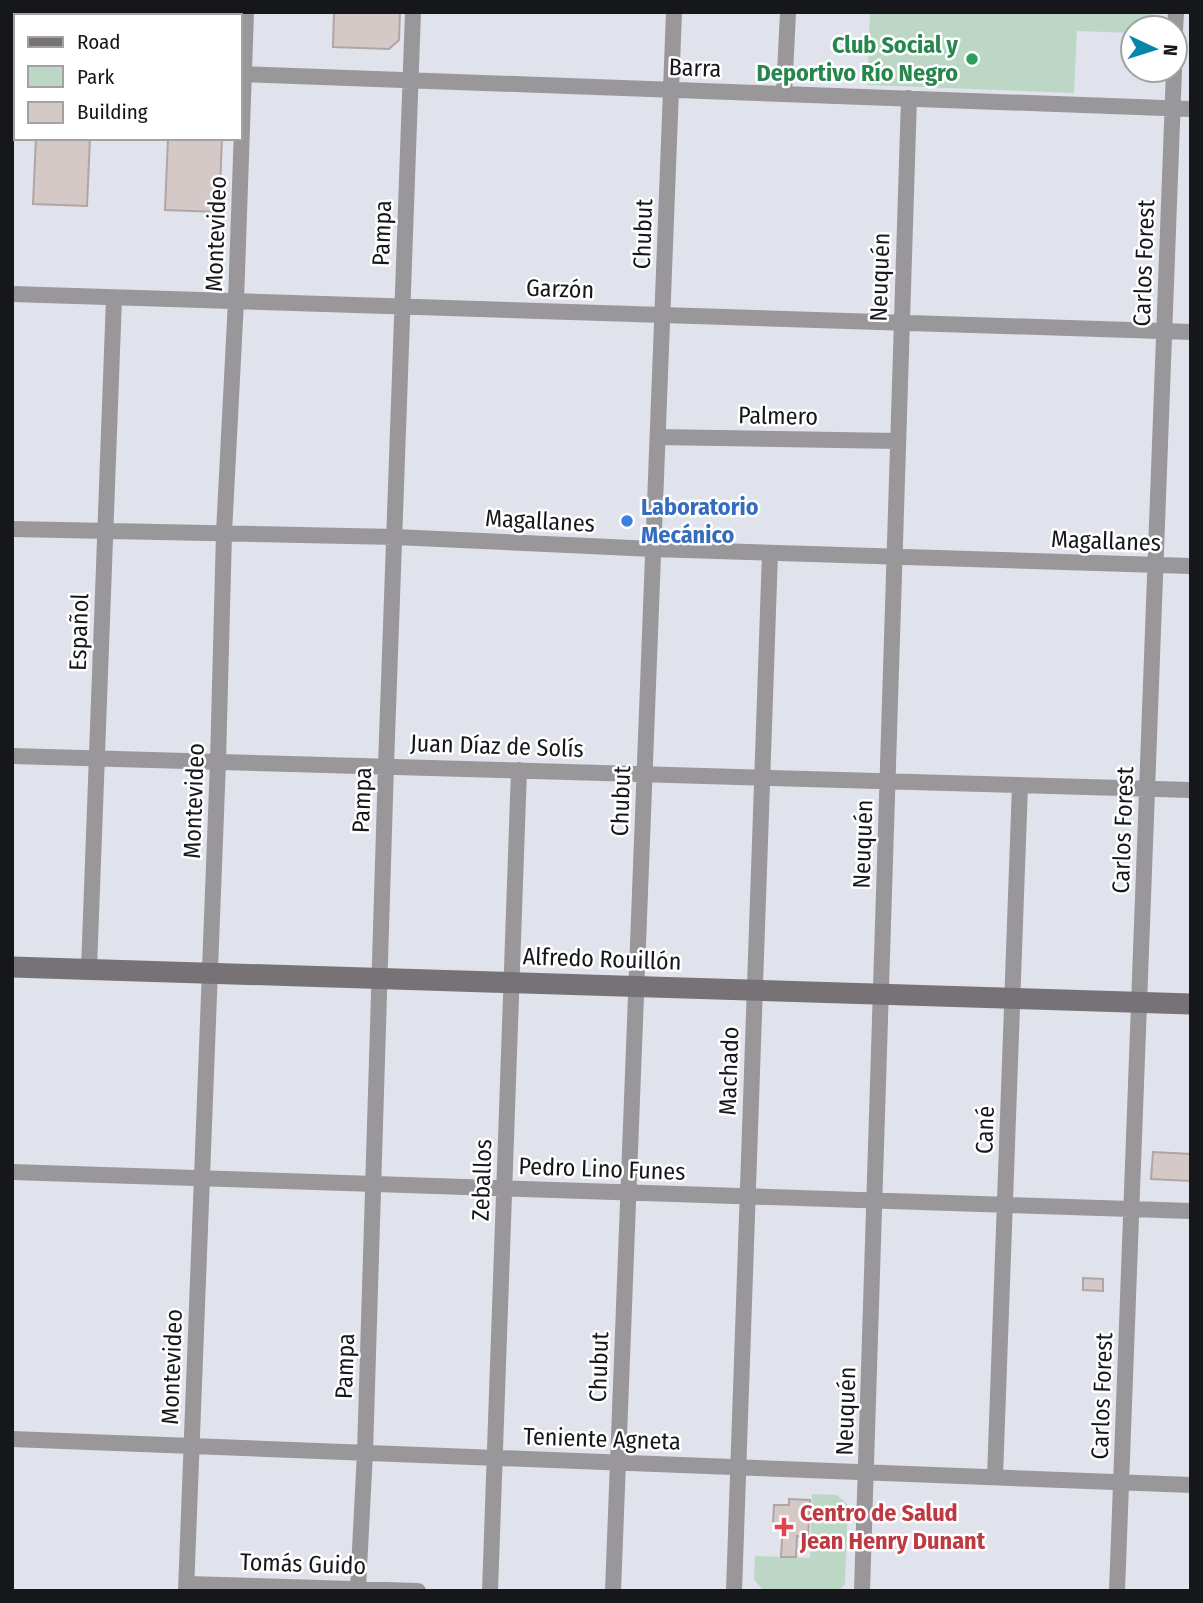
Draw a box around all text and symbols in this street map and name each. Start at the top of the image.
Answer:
legend [14,14,242,140]
north arrow [1119,14,1189,84]
text: Road [77,29,121,55]
place label: Club Social y Deportivo Río Negro [756,31,959,87]
text: N [1159,44,1182,57]
marker: Club Social y Deportivo Río Negro [964,51,980,67]
street label: Barra [668,53,722,83]
text: Park [77,64,115,90]
text: Building [77,99,148,125]
street label: Montevideo [200,176,232,292]
street label: Chubut [628,198,658,270]
street label: Carlos Forest [1128,199,1160,327]
street label: Pampa [367,200,397,266]
street label: Neuquén [864,232,896,322]
street label: Garzón [525,274,595,304]
street label: Palmero [738,401,818,431]
place label: Laboratorio Mecánico [641,493,759,549]
street label: Magallanes [484,504,596,538]
marker: Laboratorio Mecánico [619,513,635,529]
street label: Magallanes [1051,525,1161,557]
street label: Español [64,593,94,671]
street label: Juan Díaz de Solís [410,729,584,763]
street label: Montevideo [178,743,210,859]
street label: Chubut [606,765,636,837]
street label: Carlos Forest [1107,766,1139,894]
street label: Pampa [347,767,377,833]
street label: Neuquén [847,799,879,889]
street label: Alfredo Rouillón [522,942,682,976]
street label: Machado [713,1026,745,1116]
street label: Cané [970,1105,1000,1155]
street label: Zeballos [467,1138,497,1222]
street label: Pedro Lino Funes [518,1152,686,1186]
street label: Montevideo [156,1309,188,1425]
street label: Chubut [584,1331,614,1403]
street label: Carlos Forest [1086,1332,1118,1460]
street label: Pampa [330,1333,360,1399]
street label: Neuquén [830,1366,862,1456]
street label: Teniente Agneta [523,1422,681,1456]
place label: Centro de Salud Jean Henry Dunant [799,1499,986,1555]
marker: Centro de Salud Jean Henry Dunant [774,1517,794,1537]
street label: Tomás Guido [239,1548,367,1580]

